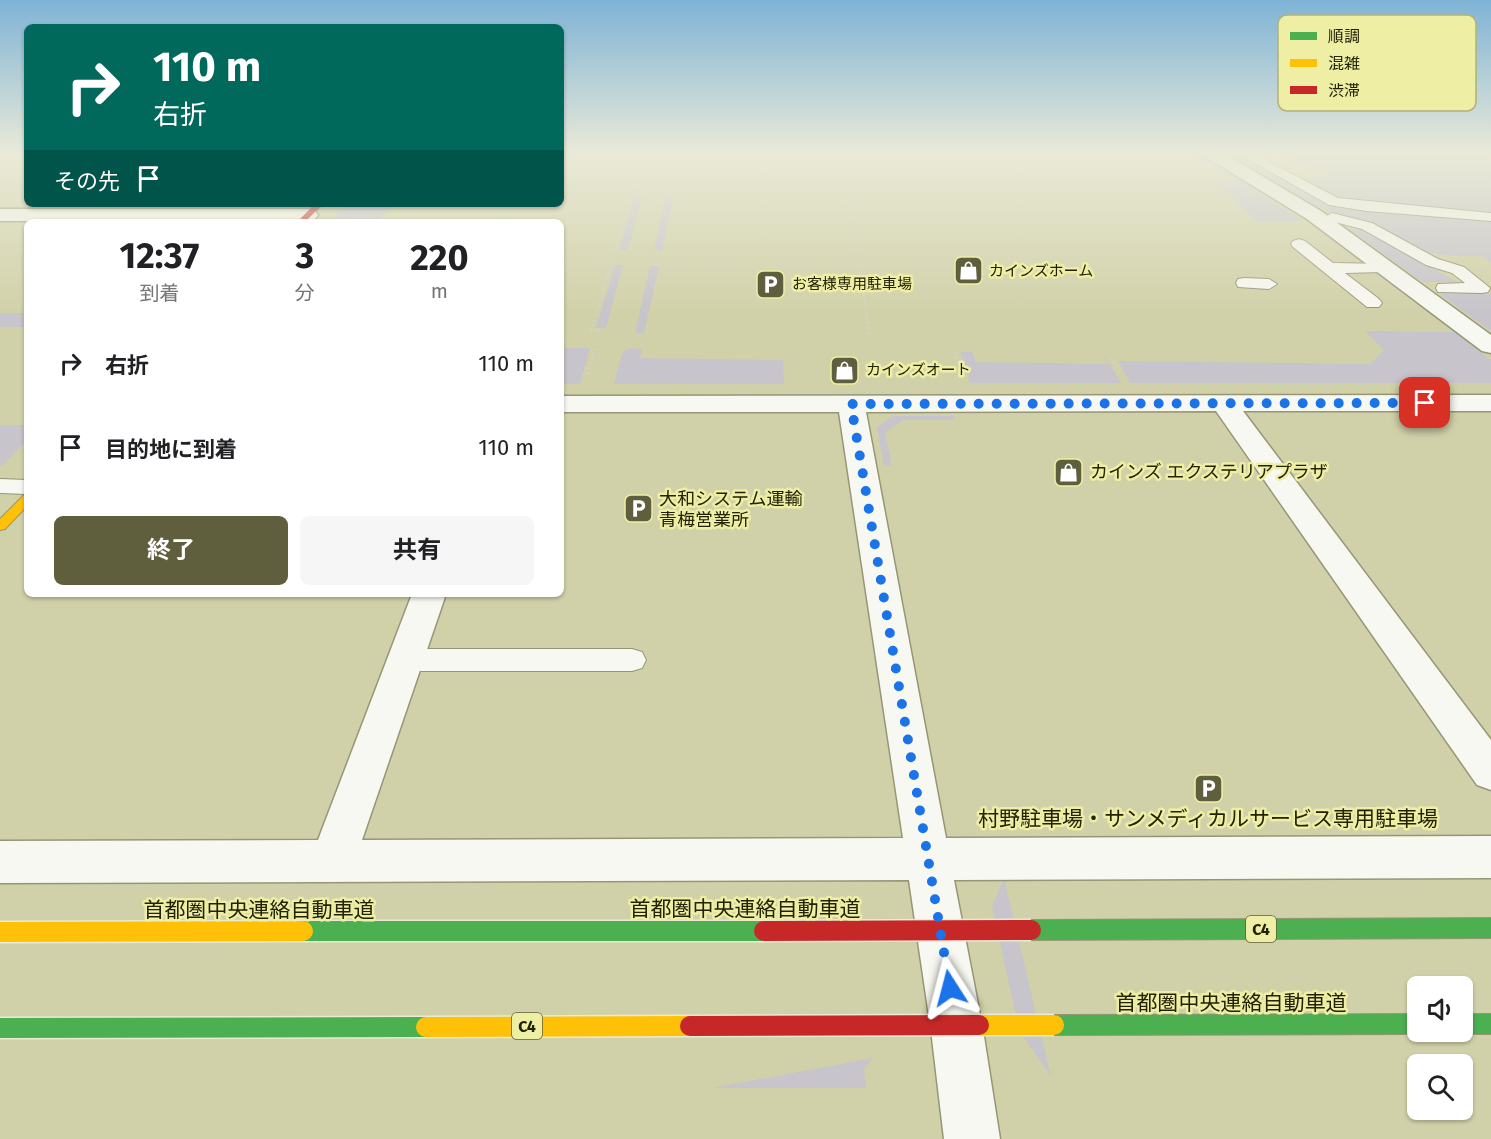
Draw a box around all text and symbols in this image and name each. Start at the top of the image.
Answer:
legend [1278,15,1476,111]
text: 順調 [1328,27,1360,46]
text: 110 m [153,42,261,92]
icon: right [54,48,132,126]
text: 混雑 [1328,54,1360,73]
text: 渋滞 [1328,81,1360,100]
text: 右折 [153,99,207,131]
icon: arrive [132,162,165,195]
text: その先 [54,168,120,195]
text: 12:37 [119,234,199,278]
text: 3 [295,234,314,278]
text: 220 [410,236,469,280]
shop icon: カインズホーム [952,255,984,287]
place label: カインズホーム [989,262,1093,280]
parking icon: お客様専用駐車場 [755,268,787,300]
place label: お客様専用駐車場 [792,275,912,293]
text: m [431,279,448,303]
text: 到着 [139,281,179,305]
text: 分 [295,281,315,305]
icon: right [54,347,87,380]
text: 110 m [478,350,534,377]
text: 右折 [105,352,149,379]
shop icon: カインズオート [829,354,861,386]
place label: カインズオート [866,361,971,379]
pin [1399,377,1450,428]
icon: arrive [1408,386,1441,419]
icon: arrive [54,431,87,464]
text: 110 m [478,434,534,461]
text: 目的地に到着 [105,436,237,463]
shop icon: カインズ エクステリアプラザ [1053,456,1085,488]
place label: カインズ エクステリアプラザ [1090,461,1328,483]
place label: 大和システム運輸 青梅営業所 [659,488,802,531]
parking icon: 大和システム運輸 青梅営業所 [622,493,654,525]
button: 終了 [54,516,288,585]
button: 共有 [300,516,534,585]
parking icon: 村野駐車場・サンメディカルサービス専用駐車場 [1192,772,1224,804]
place label: 村野駐車場・サンメディカルサービス専用駐車場 [978,806,1438,832]
street label: 首都圏中央連絡自動車道 [630,896,861,922]
street label: 首都圏中央連絡自動車道 [144,897,375,923]
road number: C4 [1246,916,1276,942]
position arrow [918,956,982,1020]
map controls [1407,976,1473,1120]
button: sound [1407,976,1473,1042]
street label: 首都圏中央連絡自動車道 [1116,990,1347,1016]
road number: C4 [512,1013,542,1039]
button: search [1407,1054,1473,1120]

